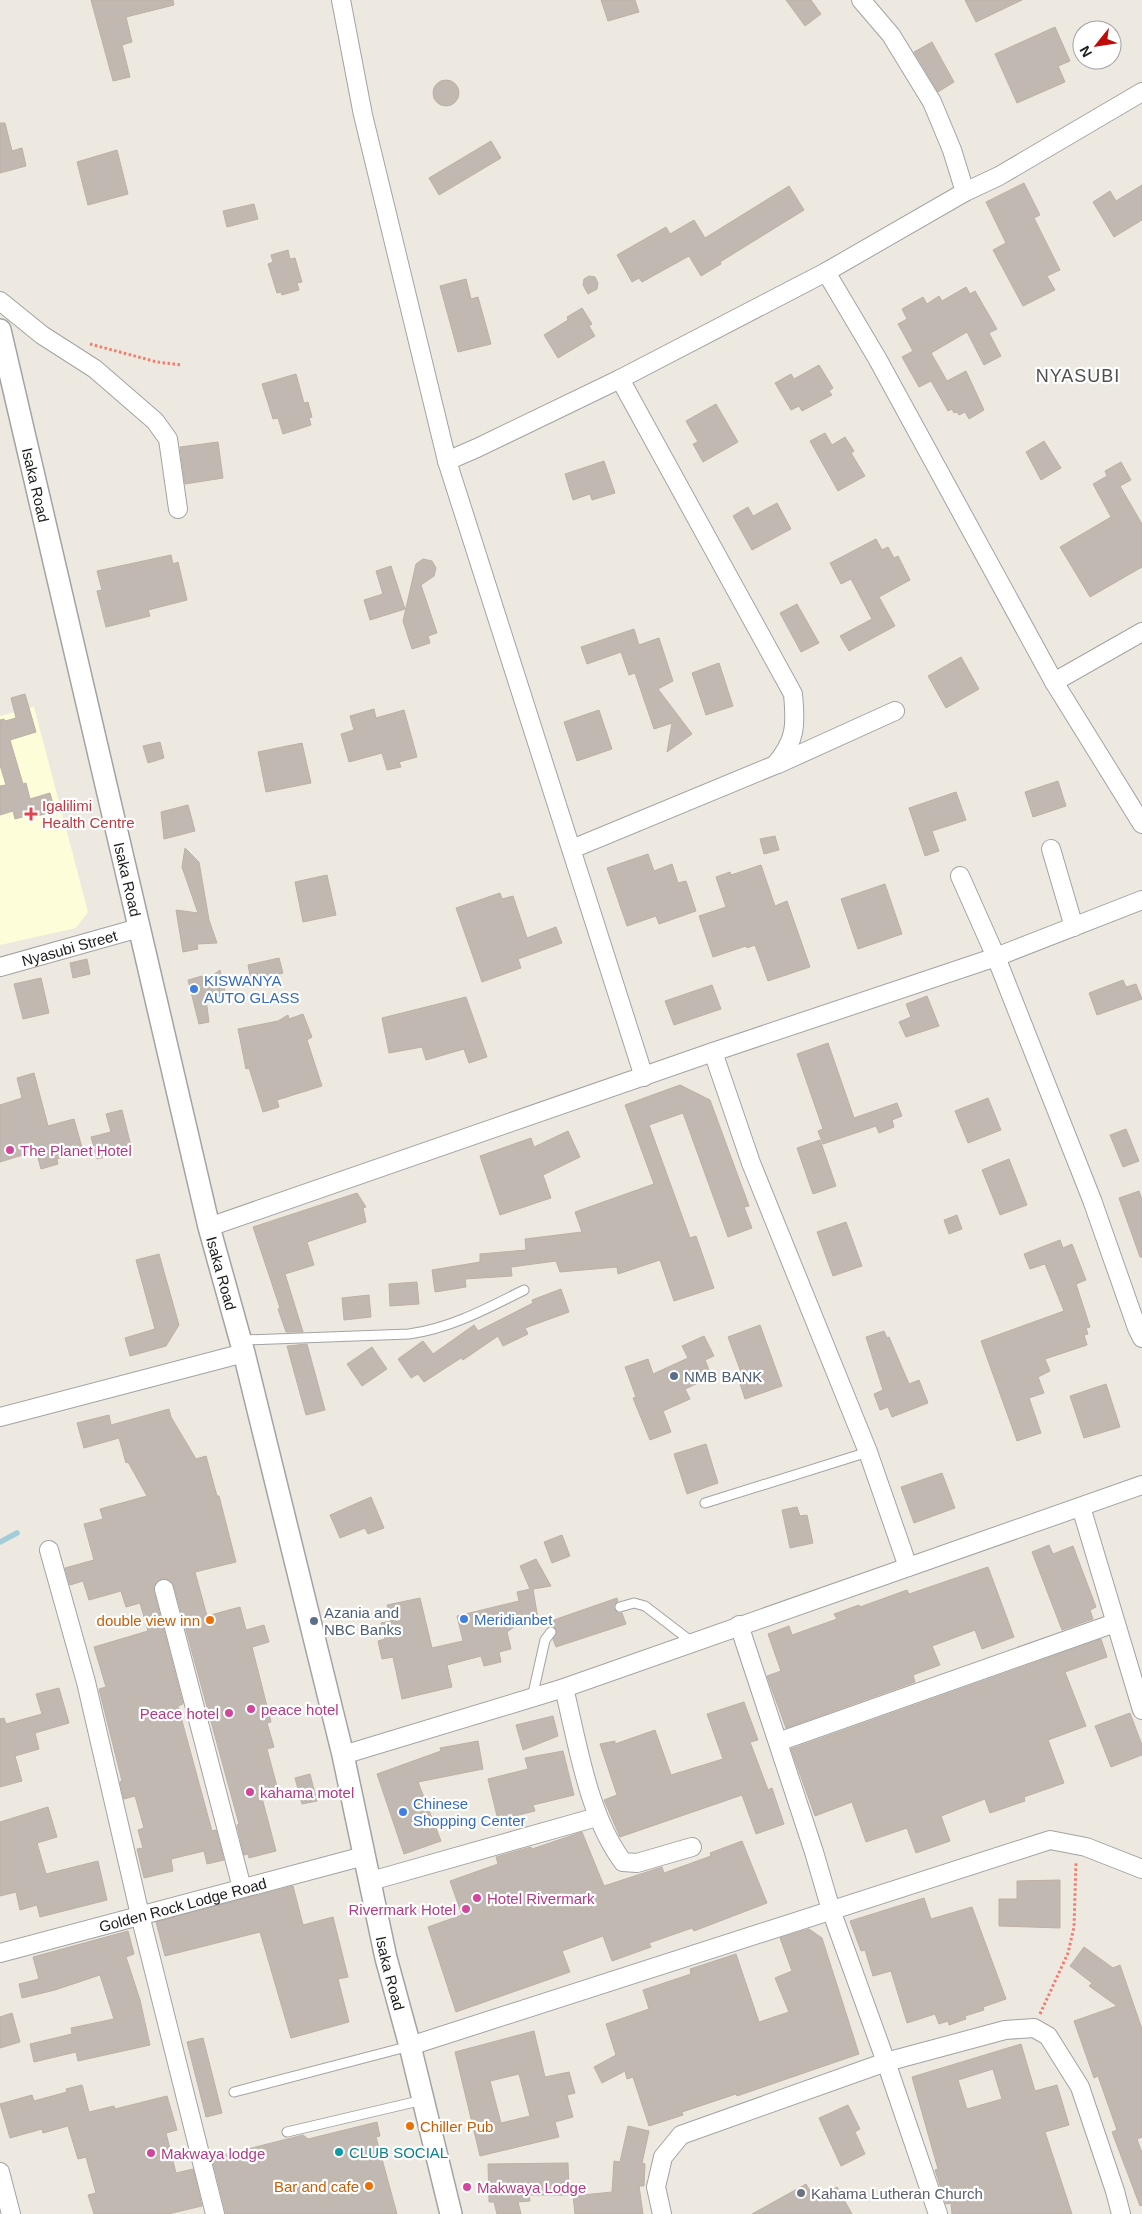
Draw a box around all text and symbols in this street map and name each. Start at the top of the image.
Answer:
north arrow [1072,20,1122,70]
text: N [1076,43,1095,60]
district label: NYASUBI [1036,366,1120,386]
street label: Isaka Road [19,446,53,524]
place label: Igalilimi Health Centre [42,797,135,831]
marker: Igalilimi Health Centre [24,807,38,821]
street label: Isaka Road [111,840,145,918]
street label: Nyasubi Street [20,926,120,969]
place label: KISWANYA AUTO GLASS [204,972,300,1006]
marker: KISWANYA AUTO GLASS [188,983,200,995]
place label: The Planet Hotel [20,1142,132,1159]
marker: The Planet Hotel [4,1144,16,1156]
street label: Isaka Road [203,1234,240,1312]
place label: NMB BANK [684,1368,762,1385]
marker: NMB BANK [668,1370,680,1382]
place label: Azania and NBC Banks [324,1604,402,1638]
place label: Meridianbet [474,1611,553,1628]
place label: double view inn [97,1612,200,1629]
marker: Meridianbet [458,1613,470,1625]
marker: double view inn [204,1614,216,1626]
marker: Azania and NBC Banks [308,1615,320,1627]
place label: peace hotel [261,1701,339,1718]
marker: peace hotel [245,1703,257,1715]
place label: Peace hotel [140,1705,219,1722]
marker: Peace hotel [223,1707,235,1719]
place label: kahama motel [260,1784,354,1801]
marker: kahama motel [244,1786,256,1798]
place label: Chinese Shopping Center [413,1795,526,1829]
marker: Chinese Shopping Center [397,1806,409,1818]
street label: Golden Rock Lodge Road [97,1874,268,1935]
place label: Hotel Rivermark [487,1890,595,1907]
marker: Hotel Rivermark [471,1892,483,1904]
place label: Rivermark Hotel [348,1901,456,1918]
marker: Rivermark Hotel [460,1903,472,1915]
street label: Isaka Road [373,1934,408,2012]
place label: Chiller Pub [420,2118,493,2135]
marker: Chiller Pub [404,2120,416,2132]
place label: CLUB SOCIAL [349,2144,448,2161]
place label: Makwaya lodge [161,2145,265,2162]
marker: CLUB SOCIAL [333,2146,345,2158]
marker: Makwaya lodge [145,2147,157,2159]
place label: Bar and cafe [274,2178,359,2195]
place label: Makwaya Lodge [477,2179,586,2196]
marker: Bar and cafe [363,2180,375,2192]
marker: Makwaya Lodge [461,2181,473,2193]
place label: Kahama Lutheran Church [811,2185,983,2202]
marker: Kahama Lutheran Church [795,2187,807,2199]

